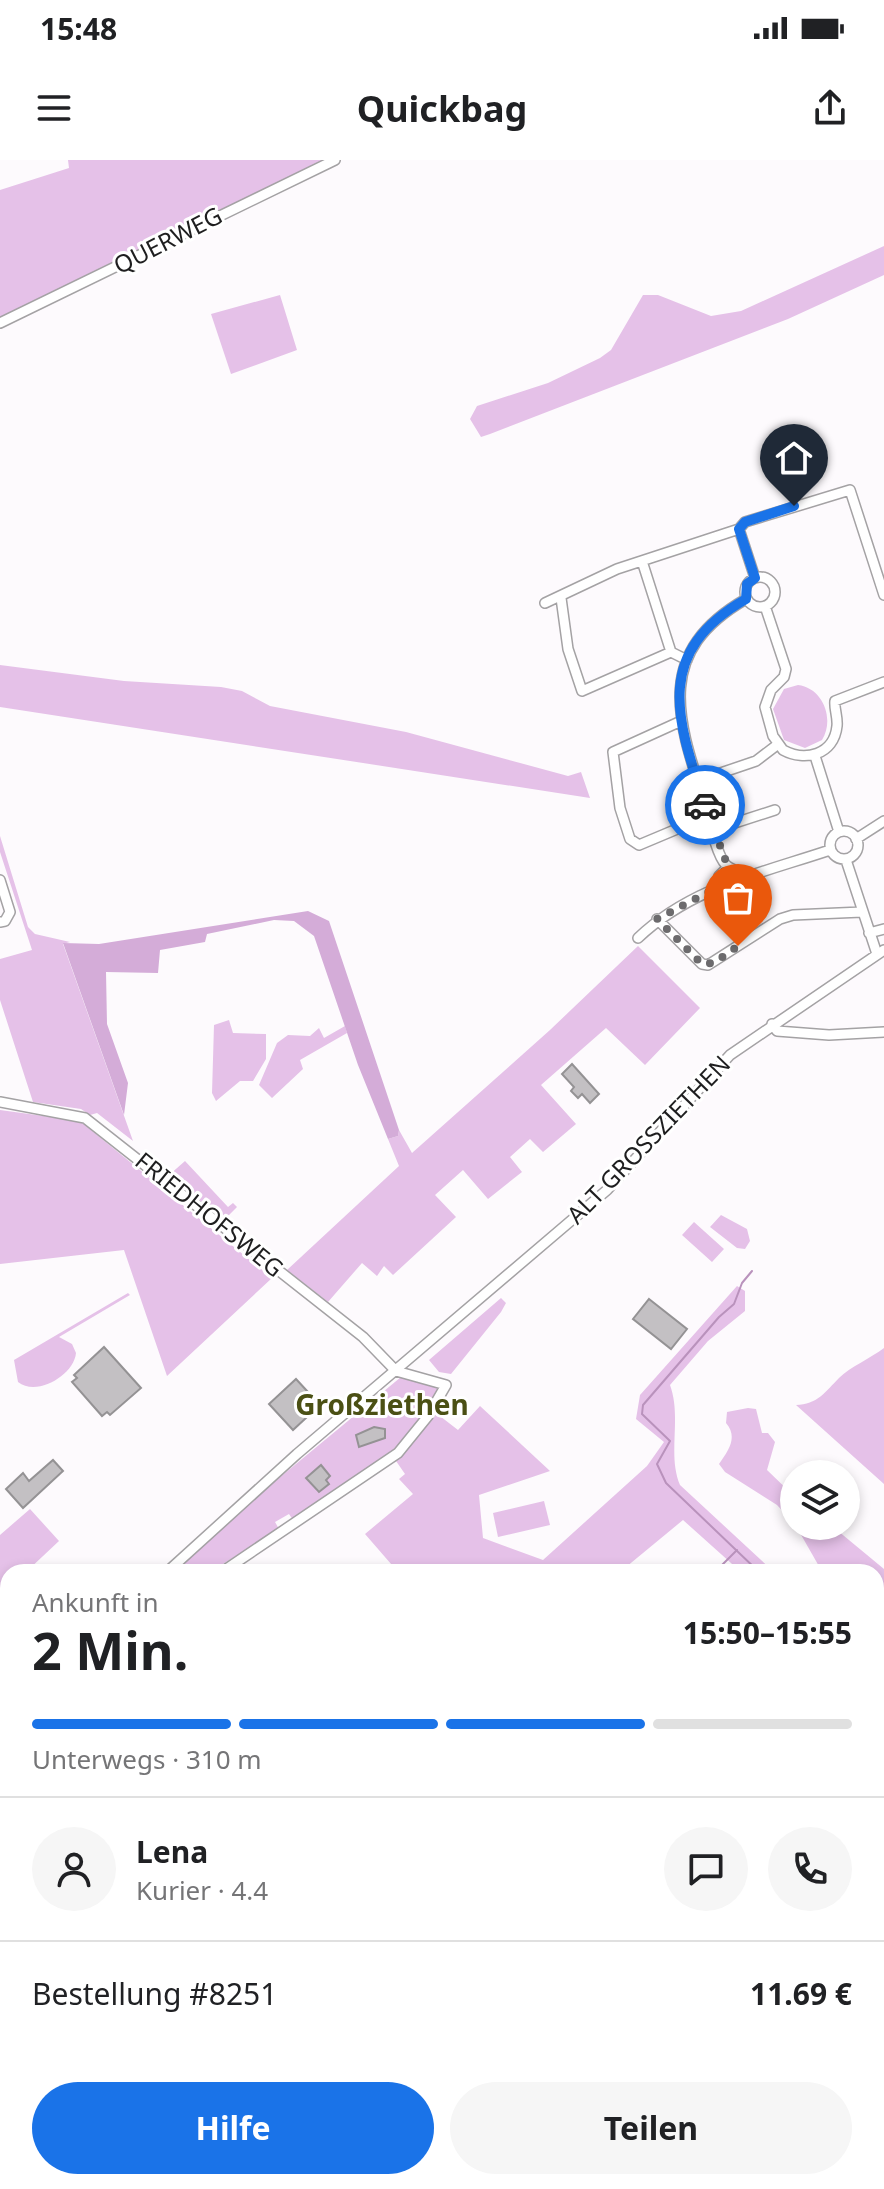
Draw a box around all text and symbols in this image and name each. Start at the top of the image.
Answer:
text: 15:48 [40,8,117,49]
text: Quickbag [357,84,527,133]
icon: menu [32,86,76,130]
icon: share [808,86,852,130]
street label: QUERWEG [107,198,227,281]
pin [760,424,828,506]
icon: home [772,436,816,480]
courier [665,765,745,845]
icon: car [683,783,727,827]
pin [704,864,772,946]
icon: bag [716,876,760,920]
street label: ALT GROSSZIETHEN [559,1047,737,1230]
street label: FRIEDHOFSWEG [129,1144,291,1284]
district label: Großziethen [295,1385,469,1423]
map controls [780,1460,860,1540]
button: layers [780,1460,860,1540]
text: Ankunft in [32,1584,159,1620]
text: 15:50–15:55 [683,1612,852,1653]
text: 2 Min. [32,1614,188,1685]
text: Unterwegs · 310 m [32,1741,262,1777]
button: person [32,1827,116,1911]
button: chat [664,1827,748,1911]
button: phone [768,1827,852,1911]
text: Lena [136,1831,208,1872]
text: Kurier · 4.4 [136,1872,268,1908]
text: Bestellung #8251 [32,1973,277,2014]
text: 11.69 € [750,1973,852,2014]
button: Hilfe [32,2082,434,2174]
button: Teilen [450,2082,852,2174]

